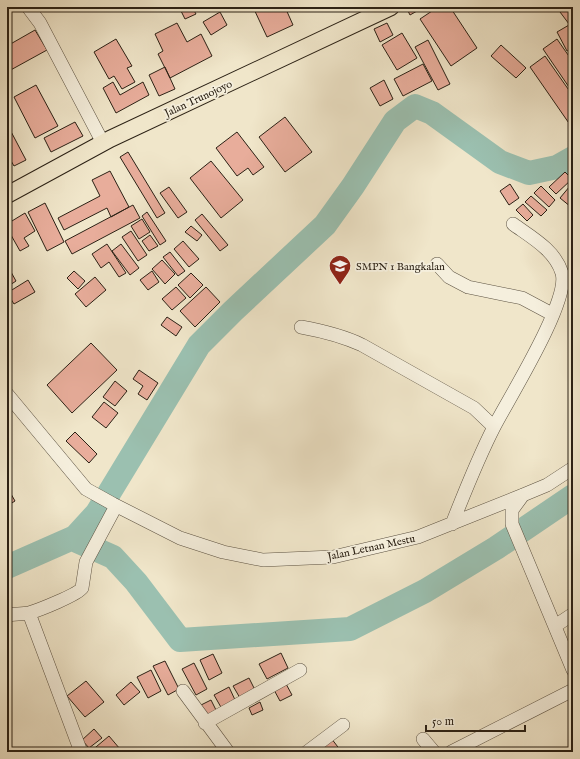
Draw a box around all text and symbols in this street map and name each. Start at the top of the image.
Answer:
street label: Jalan Trunojoyo [160,77,235,122]
school or university icon: SMPN 1 Bangkalan [327,253,353,286]
place label: SMPN 1 Bangkalan [356,260,445,274]
street label: Jalan Letnan Mestu [324,532,417,565]
scale bar [426,707,525,733]
text: 50 m [432,714,454,729]

